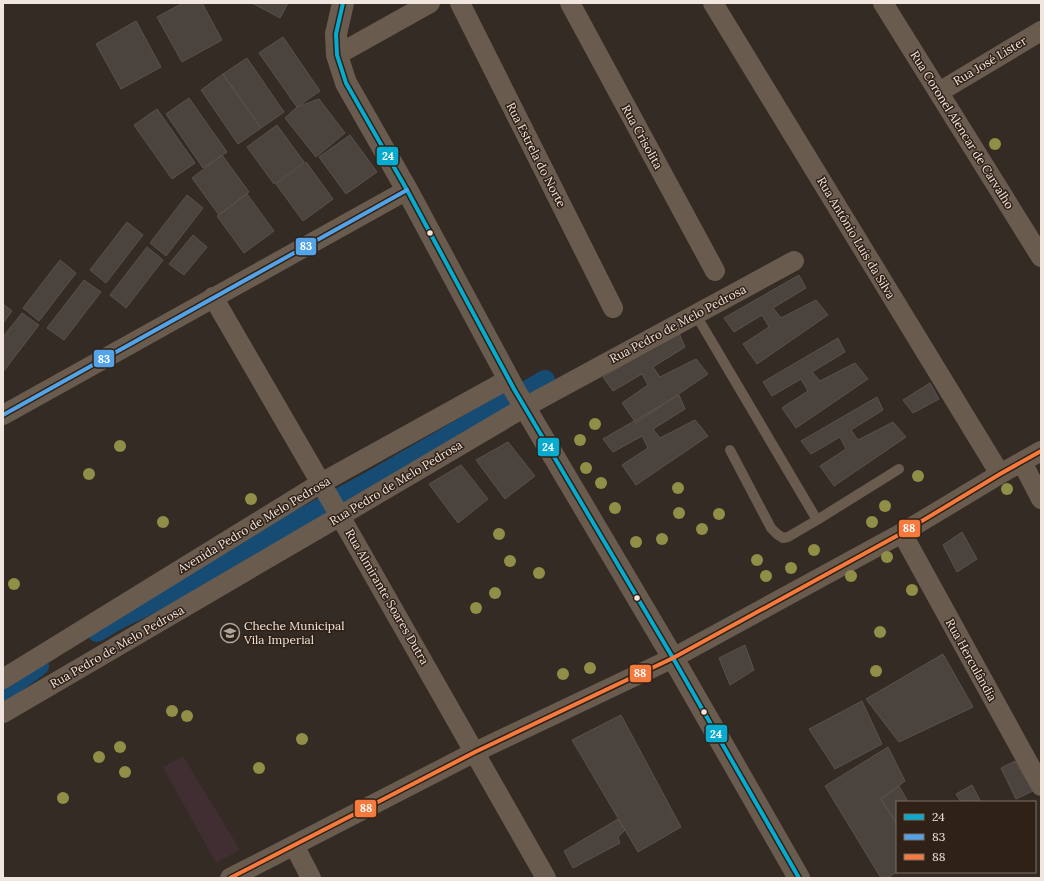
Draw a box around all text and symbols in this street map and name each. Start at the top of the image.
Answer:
street label: Rua José Lister [950,32,1030,88]
street label: Rua Coronel Alencar de Carvalho [907,48,1017,212]
street label: Rua Estrela do Norte [503,100,570,210]
street label: Rua Crisolita [619,102,666,172]
line badge: 24 [376,146,399,166]
text: 24 [382,149,394,163]
street label: Rua Antônio Luís da Silva [814,174,899,301]
unlabelled marker [425,228,435,238]
line badge: 83 [295,237,317,256]
text: 83 [300,239,312,253]
street label: Rua Pedro de Melo Pedrosa [607,281,749,366]
line badge: 83 [93,349,115,368]
text: 83 [98,352,110,366]
street label: Rua Pedro de Melo Pedrosa [327,437,465,528]
line badge: 24 [537,437,560,457]
text: 24 [542,440,554,454]
street label: Avenida Pedro de Melo Pedrosa [174,473,333,577]
line badge: 88 [898,519,921,538]
text: 88 [903,521,915,535]
street label: Rua Almirante Soares Dutra [342,526,432,667]
unlabelled marker [632,593,642,603]
street label: Rua Pedro de Melo Pedrosa [47,602,187,691]
street label: Rua Herculândia [943,616,1000,704]
place label: Cheche Municipal Vila Imperial [243,618,344,647]
school or university icon: Cheche Municipal Vila Imperial [219,622,241,644]
line badge: 88 [629,664,652,683]
text: 88 [634,666,646,680]
unlabelled marker [699,707,709,717]
line badge: 24 [705,724,728,743]
text: 24 [710,727,722,741]
line badge: 88 [354,799,377,818]
text: 88 [360,801,372,815]
legend [896,801,1036,873]
text: 24 [932,809,945,824]
text: 83 [932,829,946,844]
text: 88 [932,849,946,864]

